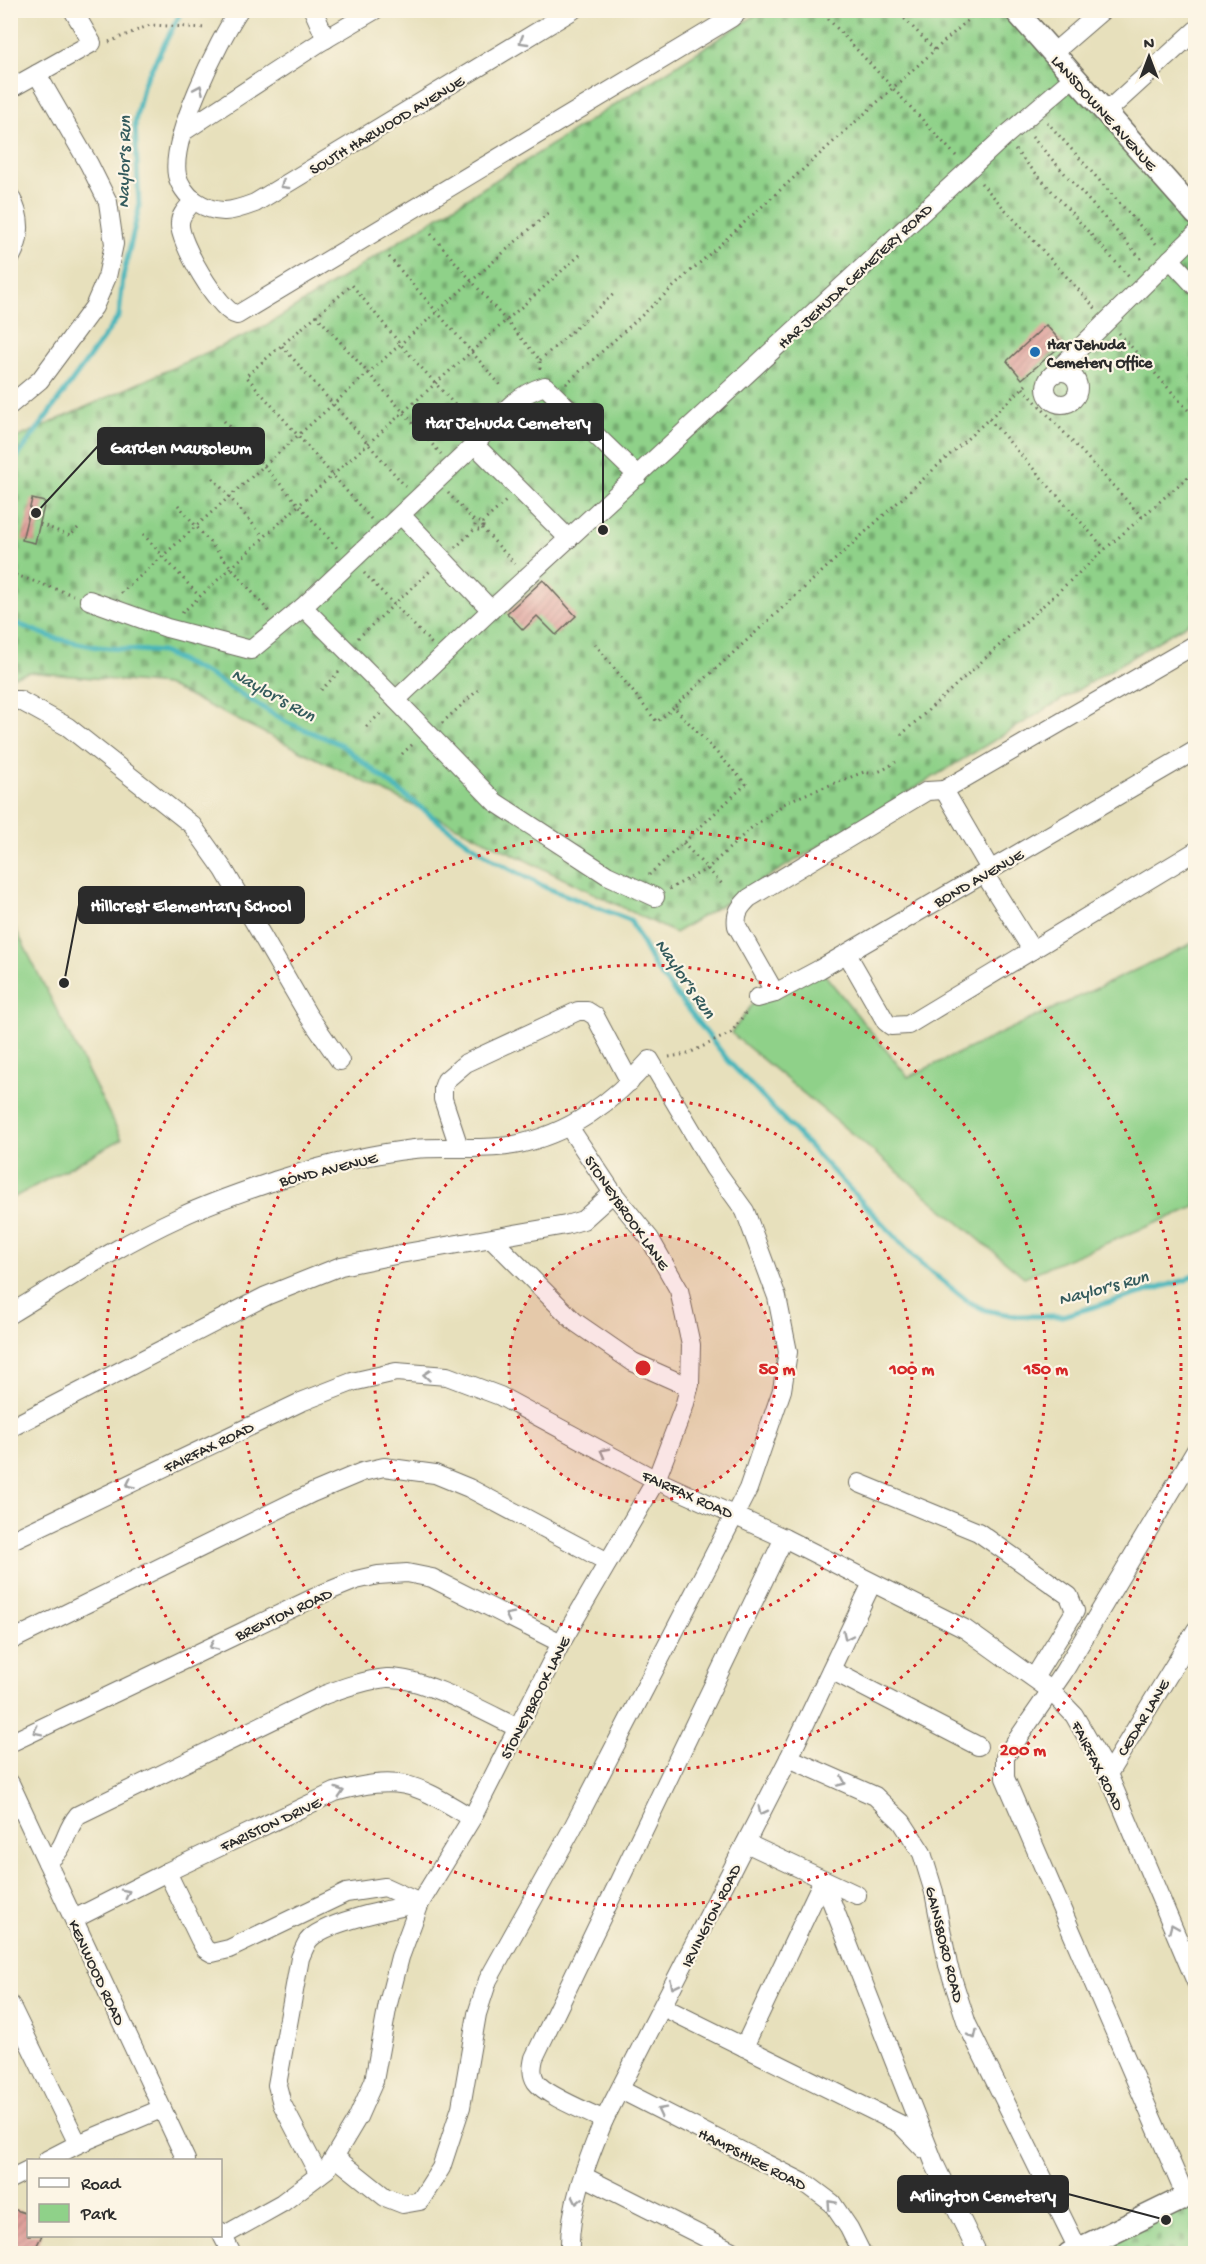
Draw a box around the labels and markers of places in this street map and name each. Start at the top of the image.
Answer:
place label: Har Jehuda Cemetery Office [1046,337,1153,374]
marker: Har Jehuda Cemetery Office [1028,345,1042,359]
callout: Har Jehuda Cemetery [413,404,603,440]
callout: Garden Mausoleum [98,428,264,464]
callout: Hillcrest Elementary School [79,887,304,923]
centre of rings [633,1358,653,1378]
callout: Arlington Cemetery [898,2176,1068,2212]

